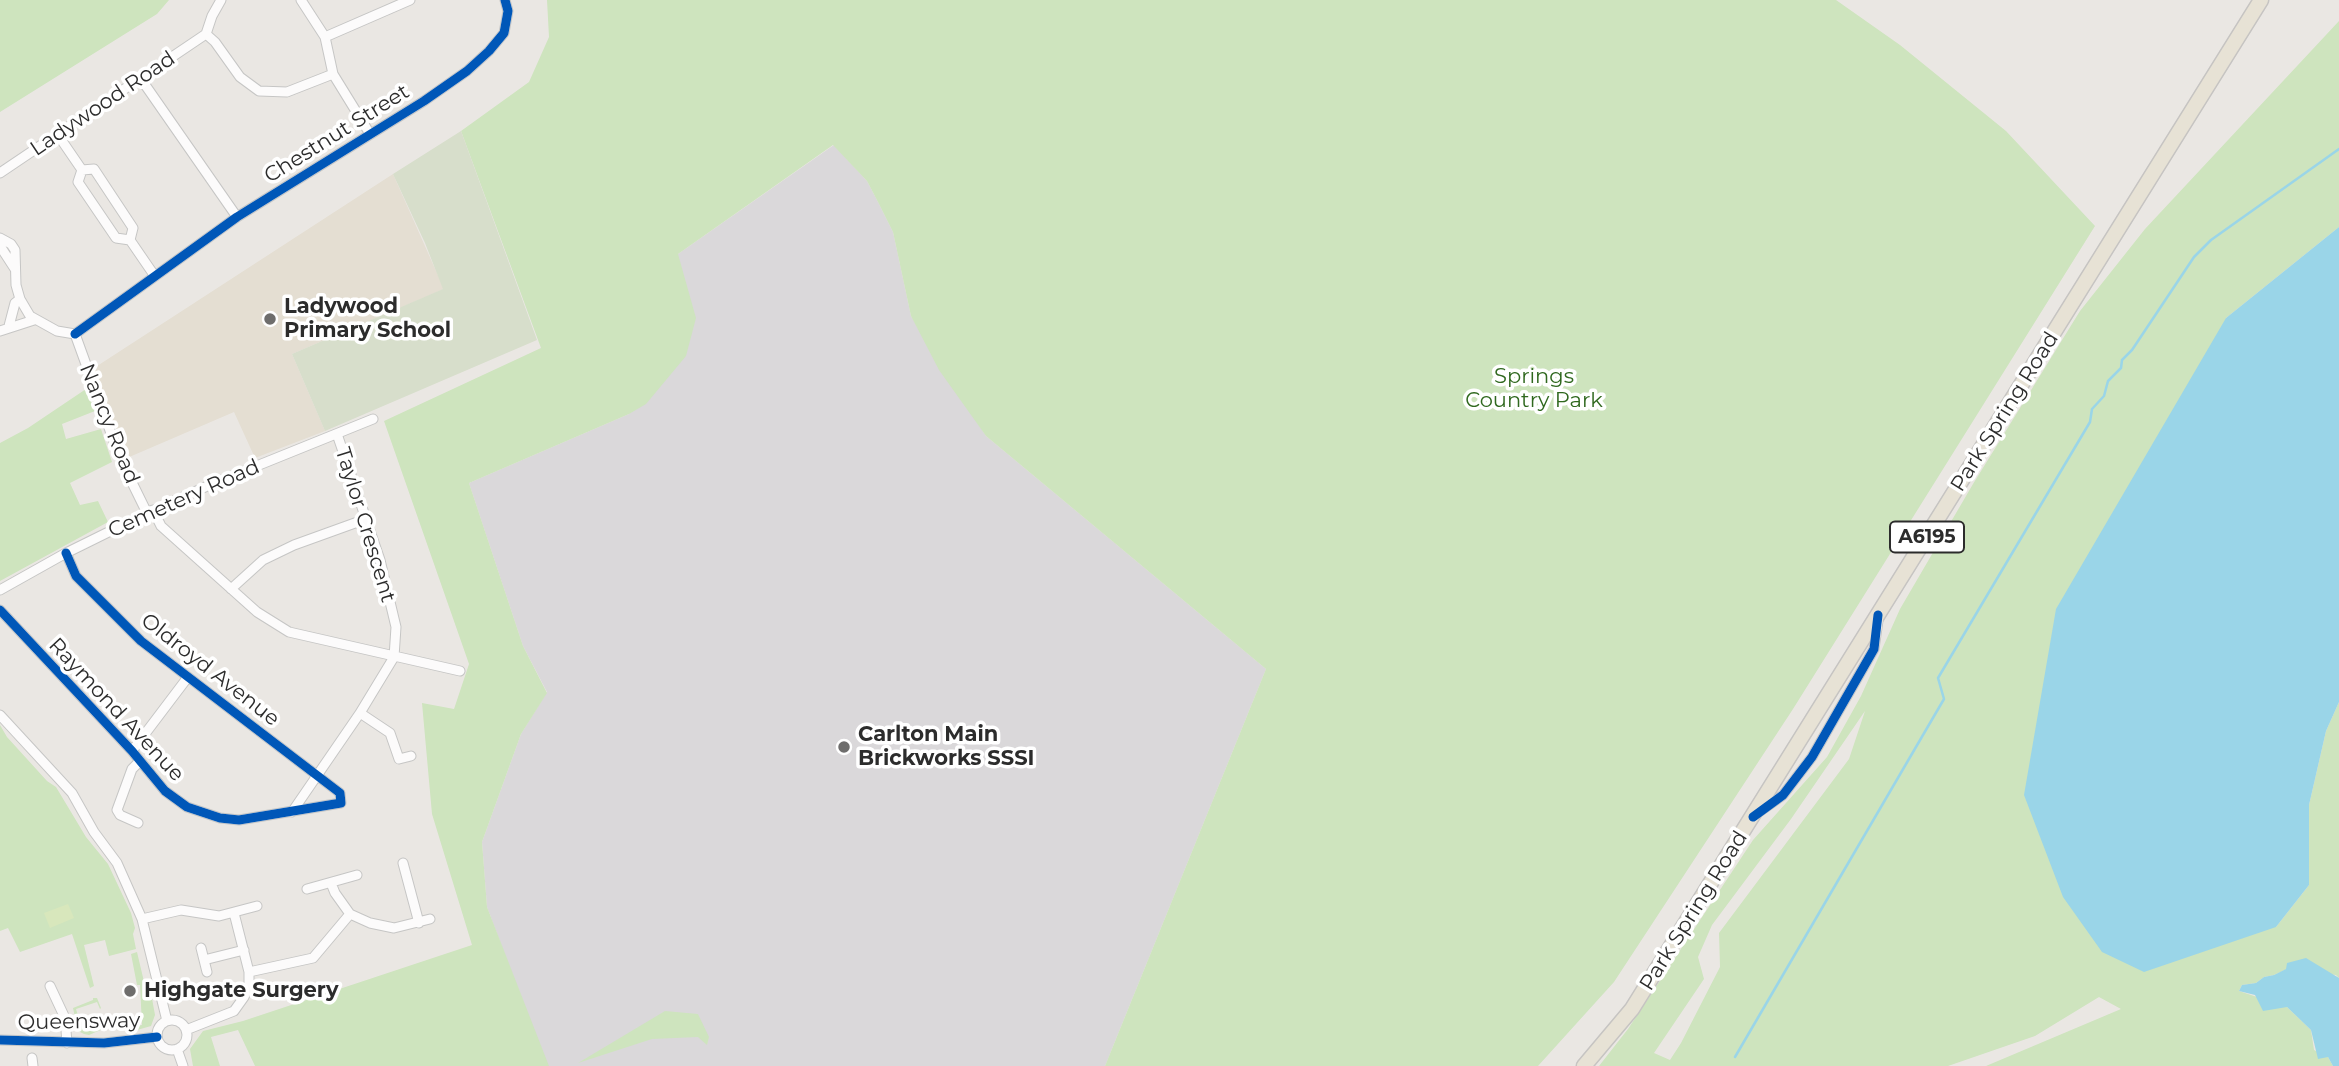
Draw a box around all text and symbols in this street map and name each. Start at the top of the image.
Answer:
street label: Ladywood Road [26,46,180,162]
street label: Chestnut Street [260,79,414,189]
place label: Ladywood Primary School [284,294,451,344]
marker: Ladywood Primary School [262,311,278,327]
street label: Park Spring Road [1946,328,2064,496]
street label: Nancy Road [73,360,145,488]
park label: Springs Country Park [1465,364,1603,414]
street label: Taylor Crescent [329,445,401,605]
street label: Cemetery Road [104,454,264,544]
road number: A6195 [1890,522,1964,552]
street label: Oldroyd Avenue [136,608,284,732]
street label: Raymond Avenue [43,633,189,787]
place label: Carlton Main Brickworks SSSI [858,722,1034,772]
marker: Carlton Main Brickworks SSSI [836,739,852,755]
street label: Park Spring Road [1635,827,1753,995]
place label: Highgate Surgery [144,978,338,1004]
marker: Highgate Surgery [122,983,138,999]
street label: Queensway [17,1008,141,1036]

